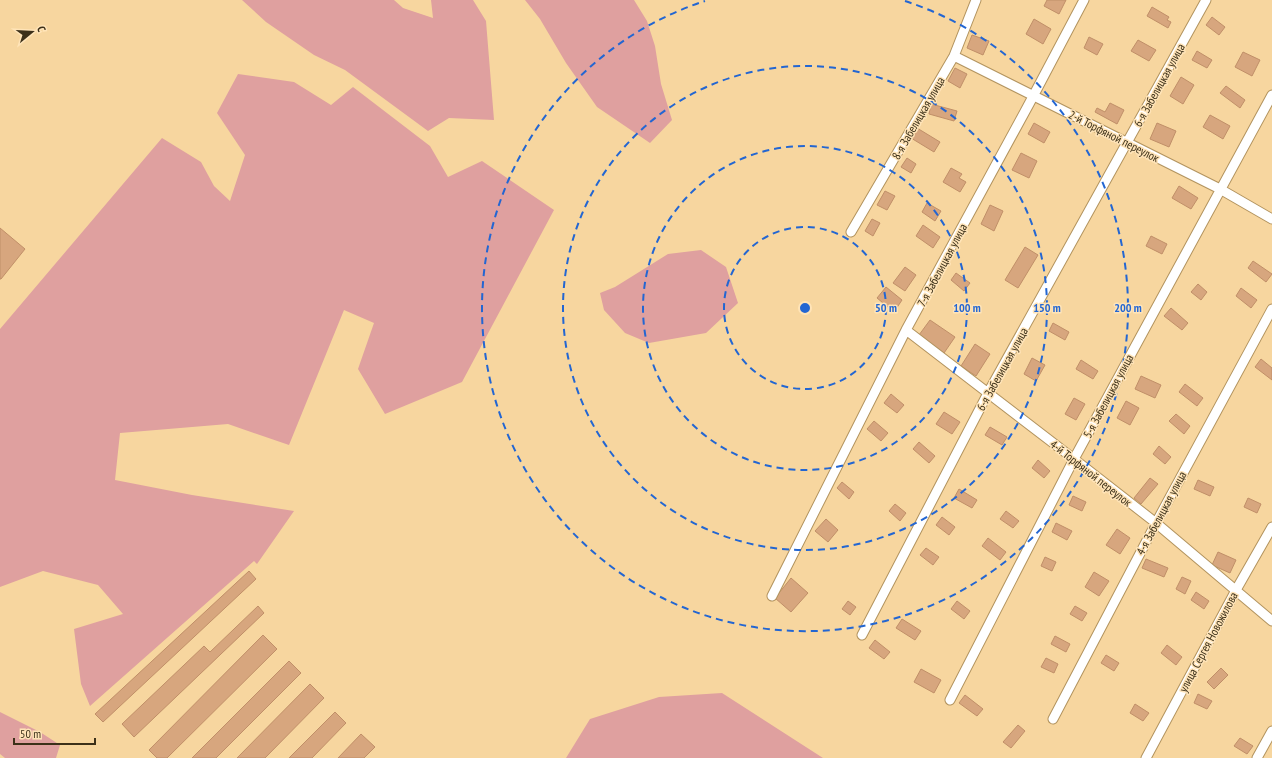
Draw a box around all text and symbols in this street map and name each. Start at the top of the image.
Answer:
north arrow [12,12,52,52]
text: С [34,24,49,33]
street label: 6-я Забелицкая улица [1130,41,1188,129]
street label: 8-я Забелицкая улица [888,74,948,162]
street label: 2-й Торфяной переулок [1066,107,1162,165]
street label: 7-я Забелицкая улица [914,221,970,309]
text: 50 m [875,300,897,315]
text: 100 m [953,300,981,315]
text: 150 m [1033,300,1061,315]
text: 200 m [1114,300,1142,315]
centre of rings [798,301,812,315]
street label: 6-я Забелицкая улица [973,325,1031,413]
street label: 5-я Забелицкая улица [1080,351,1136,440]
street label: 4-й Торфяной переулок [1047,436,1135,510]
street label: 4-я Забелицкая улица [1133,468,1189,557]
street label: улица Сергея Новожилова [1175,589,1241,695]
scale bar [14,720,95,746]
text: 50 m [20,726,41,741]

